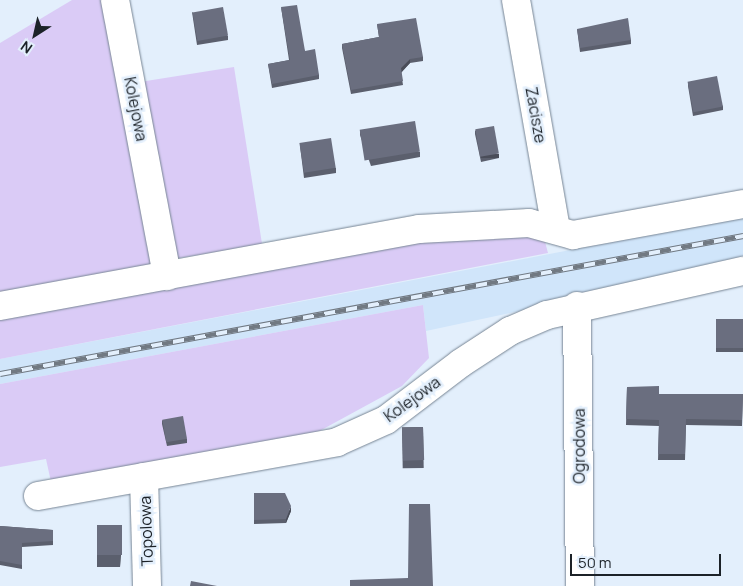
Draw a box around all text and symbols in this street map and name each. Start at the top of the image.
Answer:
north arrow [10,10,60,60]
text: N [17,37,36,58]
street label: Kolejowa [120,75,152,143]
street label: Zacisze [522,85,550,145]
street label: Kolejowa [380,372,444,426]
street label: Ogrodowa [569,408,589,484]
street label: Topolowa [135,496,157,566]
scale bar [573,544,724,576]
text: 50 m [578,552,612,573]

